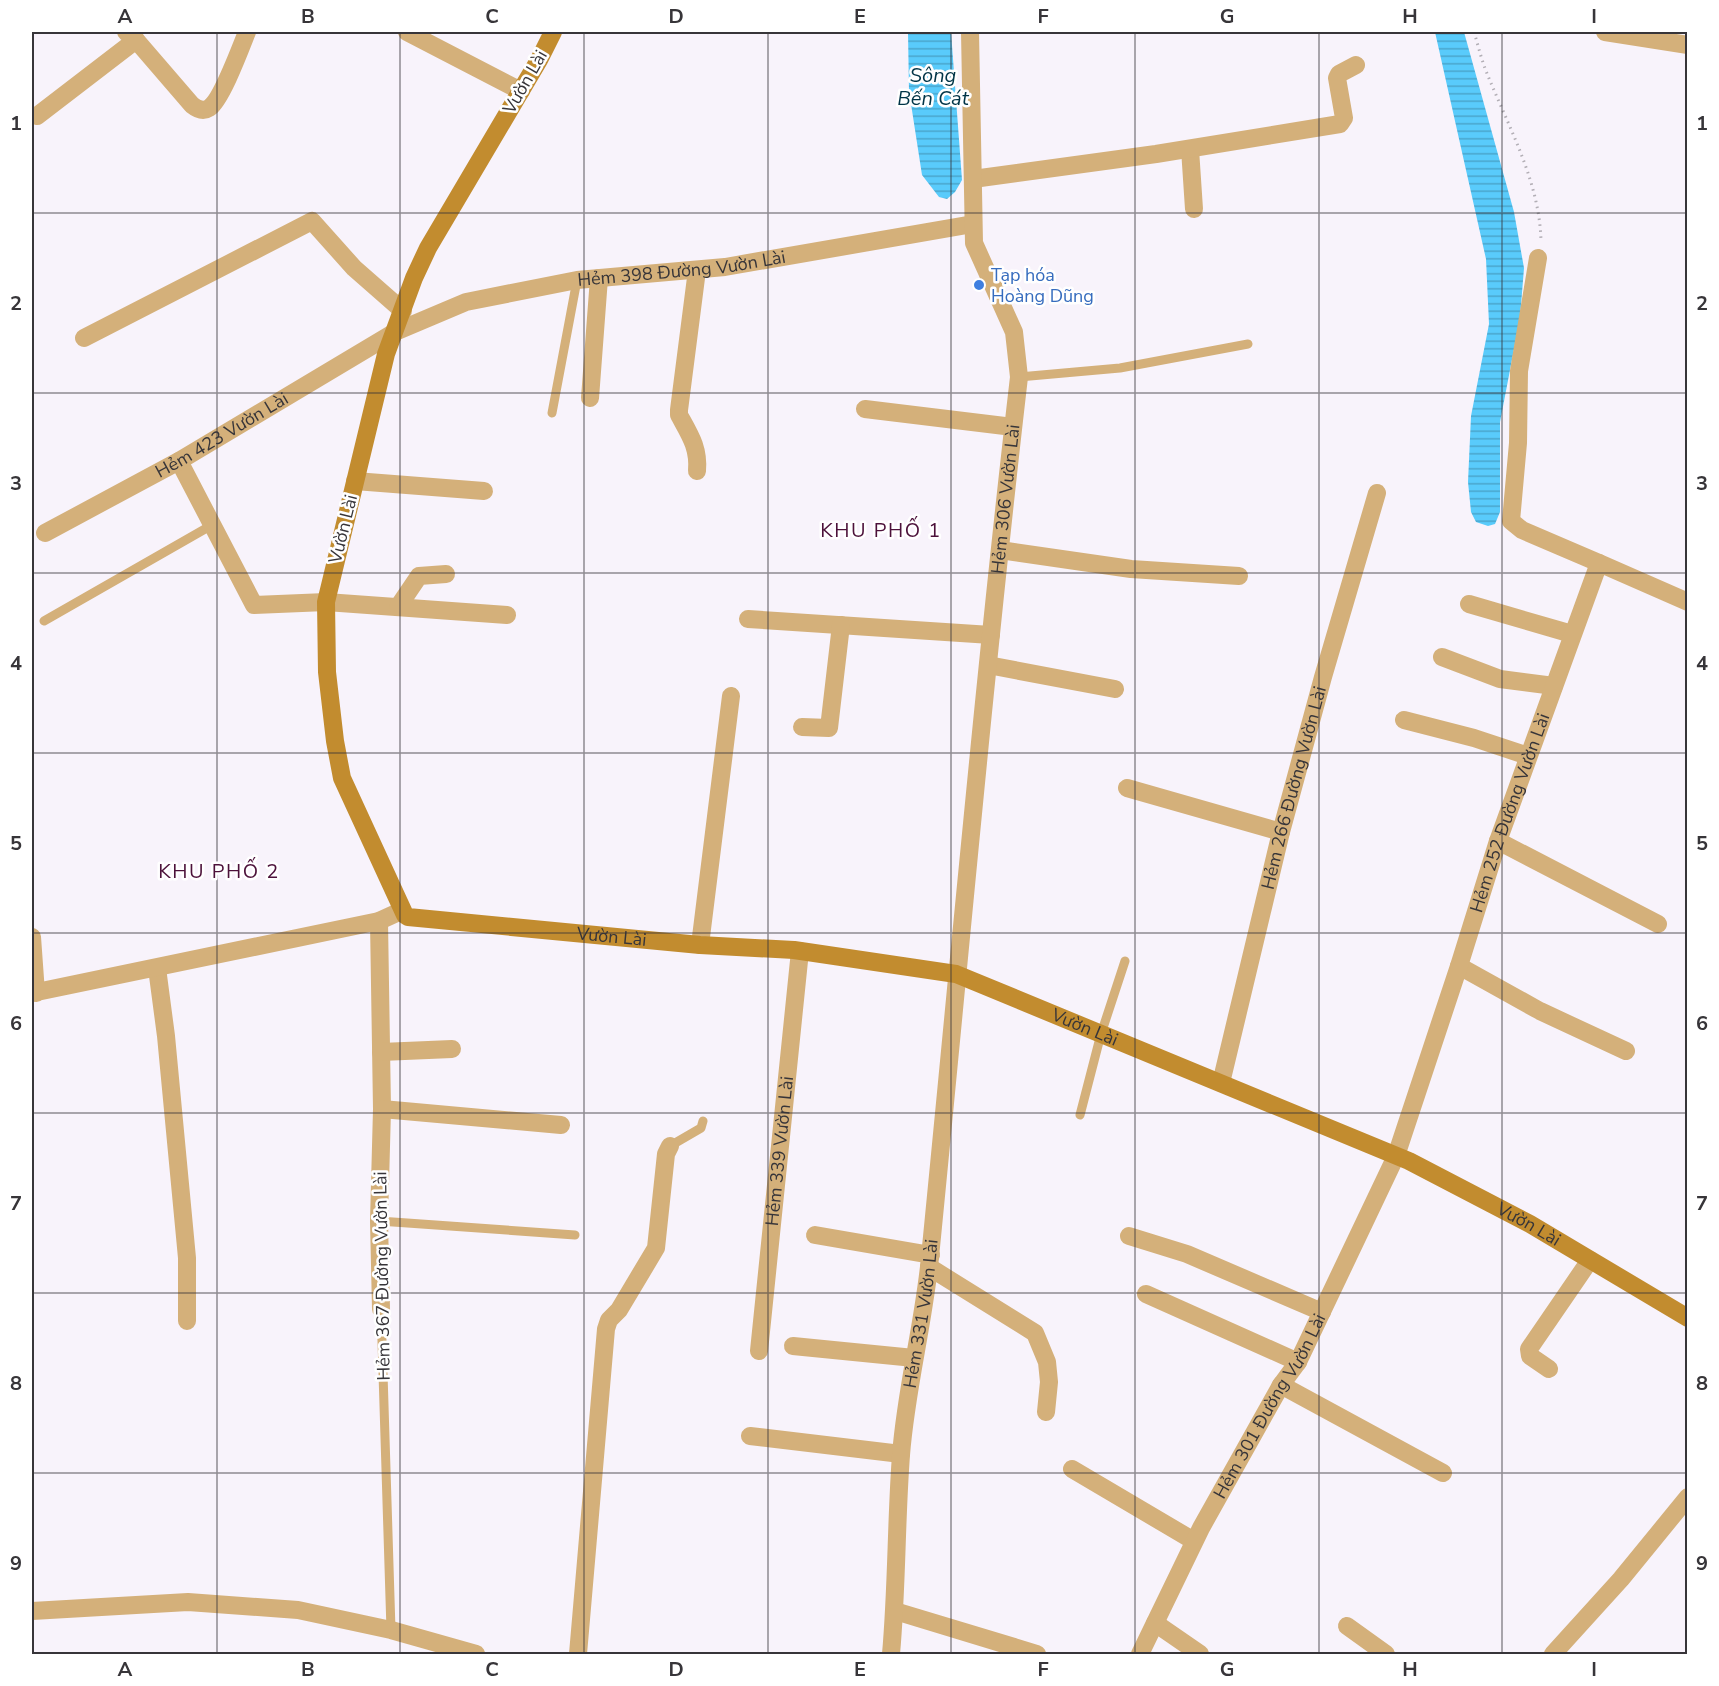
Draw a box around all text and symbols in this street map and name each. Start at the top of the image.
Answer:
text: A [118,3,133,30]
text: B [301,3,315,30]
text: C [485,3,499,30]
text: D [668,3,684,30]
text: E [854,3,866,30]
text: F [1037,3,1049,30]
text: G [1220,3,1234,30]
text: H [1402,3,1418,30]
text: I [1591,3,1597,30]
street label: Vườn Lài [497,46,553,119]
water label: Sông Bến Cát [897,62,970,112]
text: 1 [10,110,22,137]
text: 1 [1696,110,1708,137]
street label: Hẻm 398 Đường Vườn Lài [576,245,787,292]
place label: Tạp hóa Hoàng Dũng [991,263,1094,308]
marker: Tạp hóa Hoàng Dũng [972,278,986,292]
text: 2 [10,290,22,317]
text: 2 [1696,290,1708,317]
street label: Hẻm 423 Vườn Lài [151,387,293,484]
street label: Hẻm 306 Vườn Lài [985,423,1025,575]
text: 3 [10,470,22,497]
text: 3 [1696,470,1708,497]
street label: Vườn Lài [323,492,363,567]
district label: KHU PHỐ 1 [820,516,942,544]
text: 4 [10,650,22,677]
text: 4 [1696,650,1708,677]
street label: Hẻm 266 Đường Vườn Lài [1256,683,1332,892]
street label: Hẻm 252 Đường Vườn Lài [1464,710,1555,916]
text: 5 [10,830,22,857]
text: 5 [1696,830,1708,857]
district label: KHU PHỐ 2 [158,857,280,885]
street label: Vườn Lài [575,921,648,952]
street label: Vườn Lài [1047,1002,1122,1052]
text: 6 [10,1010,22,1037]
text: 6 [1696,1010,1708,1037]
street label: Hẻm 339 Vườn Lài [760,1075,799,1227]
street label: Hẻm 367 Đường Vườn Lài [368,1171,396,1381]
text: 7 [10,1190,22,1217]
text: 7 [1696,1190,1708,1217]
street label: Vườn Lài [1491,1196,1565,1252]
street label: Hẻm 331 Vườn Lài [898,1238,944,1390]
street label: Hẻm 301 Đường Vườn Lài [1208,1310,1331,1503]
text: 8 [10,1370,22,1397]
text: 8 [1696,1370,1708,1397]
text: 9 [10,1550,22,1577]
text: 9 [1696,1550,1708,1577]
text: A [118,1656,133,1683]
text: B [301,1656,315,1683]
text: C [485,1656,499,1683]
text: D [668,1656,684,1683]
text: E [854,1656,866,1683]
text: F [1037,1656,1049,1683]
text: G [1220,1656,1234,1683]
text: H [1402,1656,1418,1683]
text: I [1591,1656,1597,1683]

